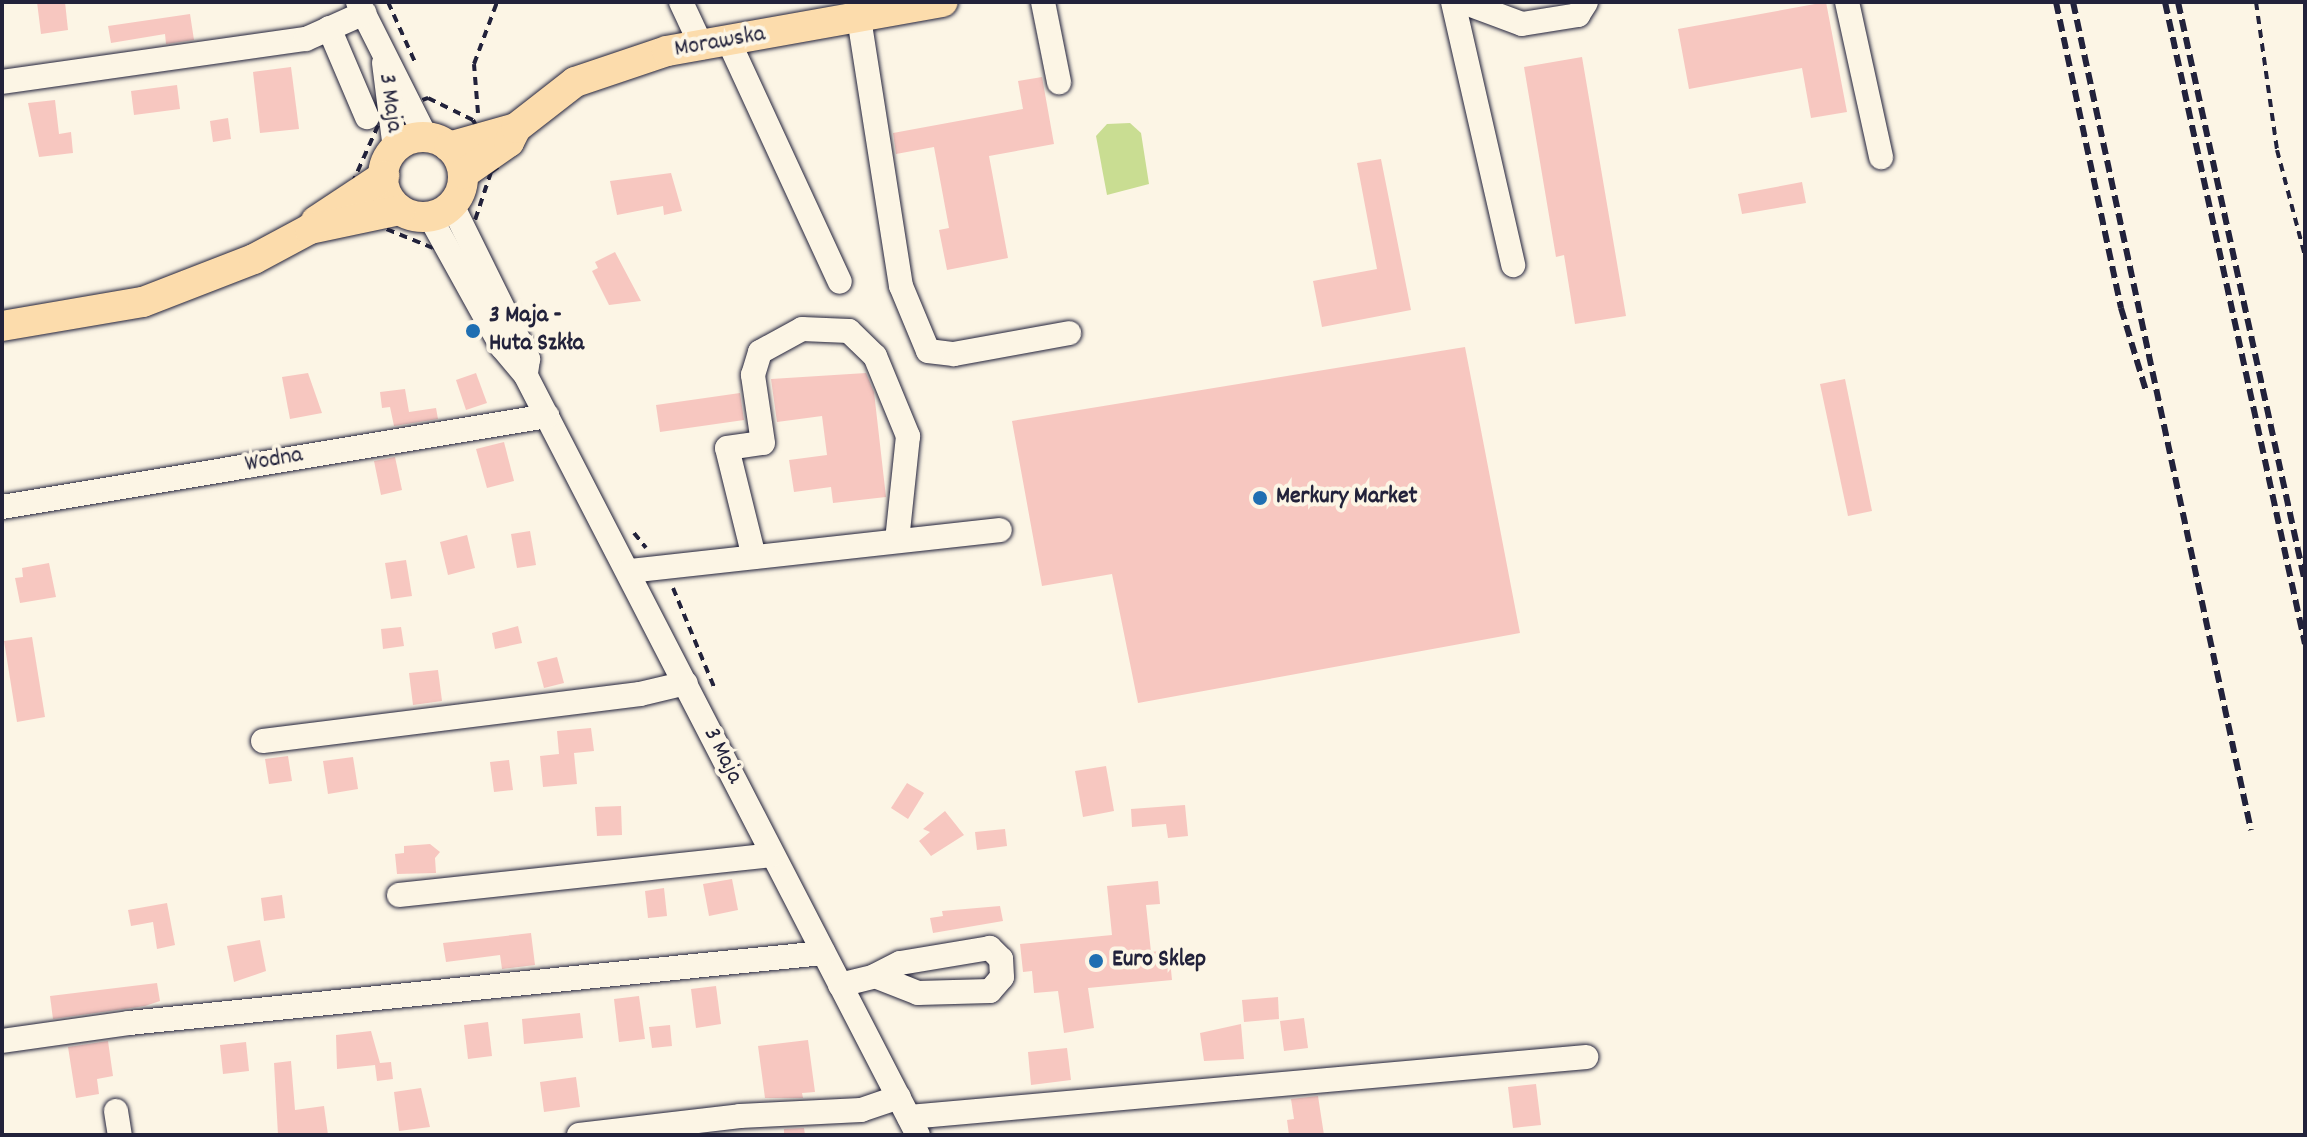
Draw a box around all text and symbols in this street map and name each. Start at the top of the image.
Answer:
street label: Morawska [672,21,768,65]
street label: 3 Maja [371,72,407,134]
place label: 3 Maja - Huta Szkła [489,303,584,359]
marker: 3 Maja - Huta Szkła [464,322,482,340]
street label: Wodna [243,442,305,480]
place label: Merkury Market [1276,484,1417,512]
marker: Merkury Market [1251,489,1269,507]
street label: 3 Maja [696,723,748,789]
place label: Euro Sklep [1112,947,1206,975]
marker: Euro Sklep [1087,952,1105,970]

